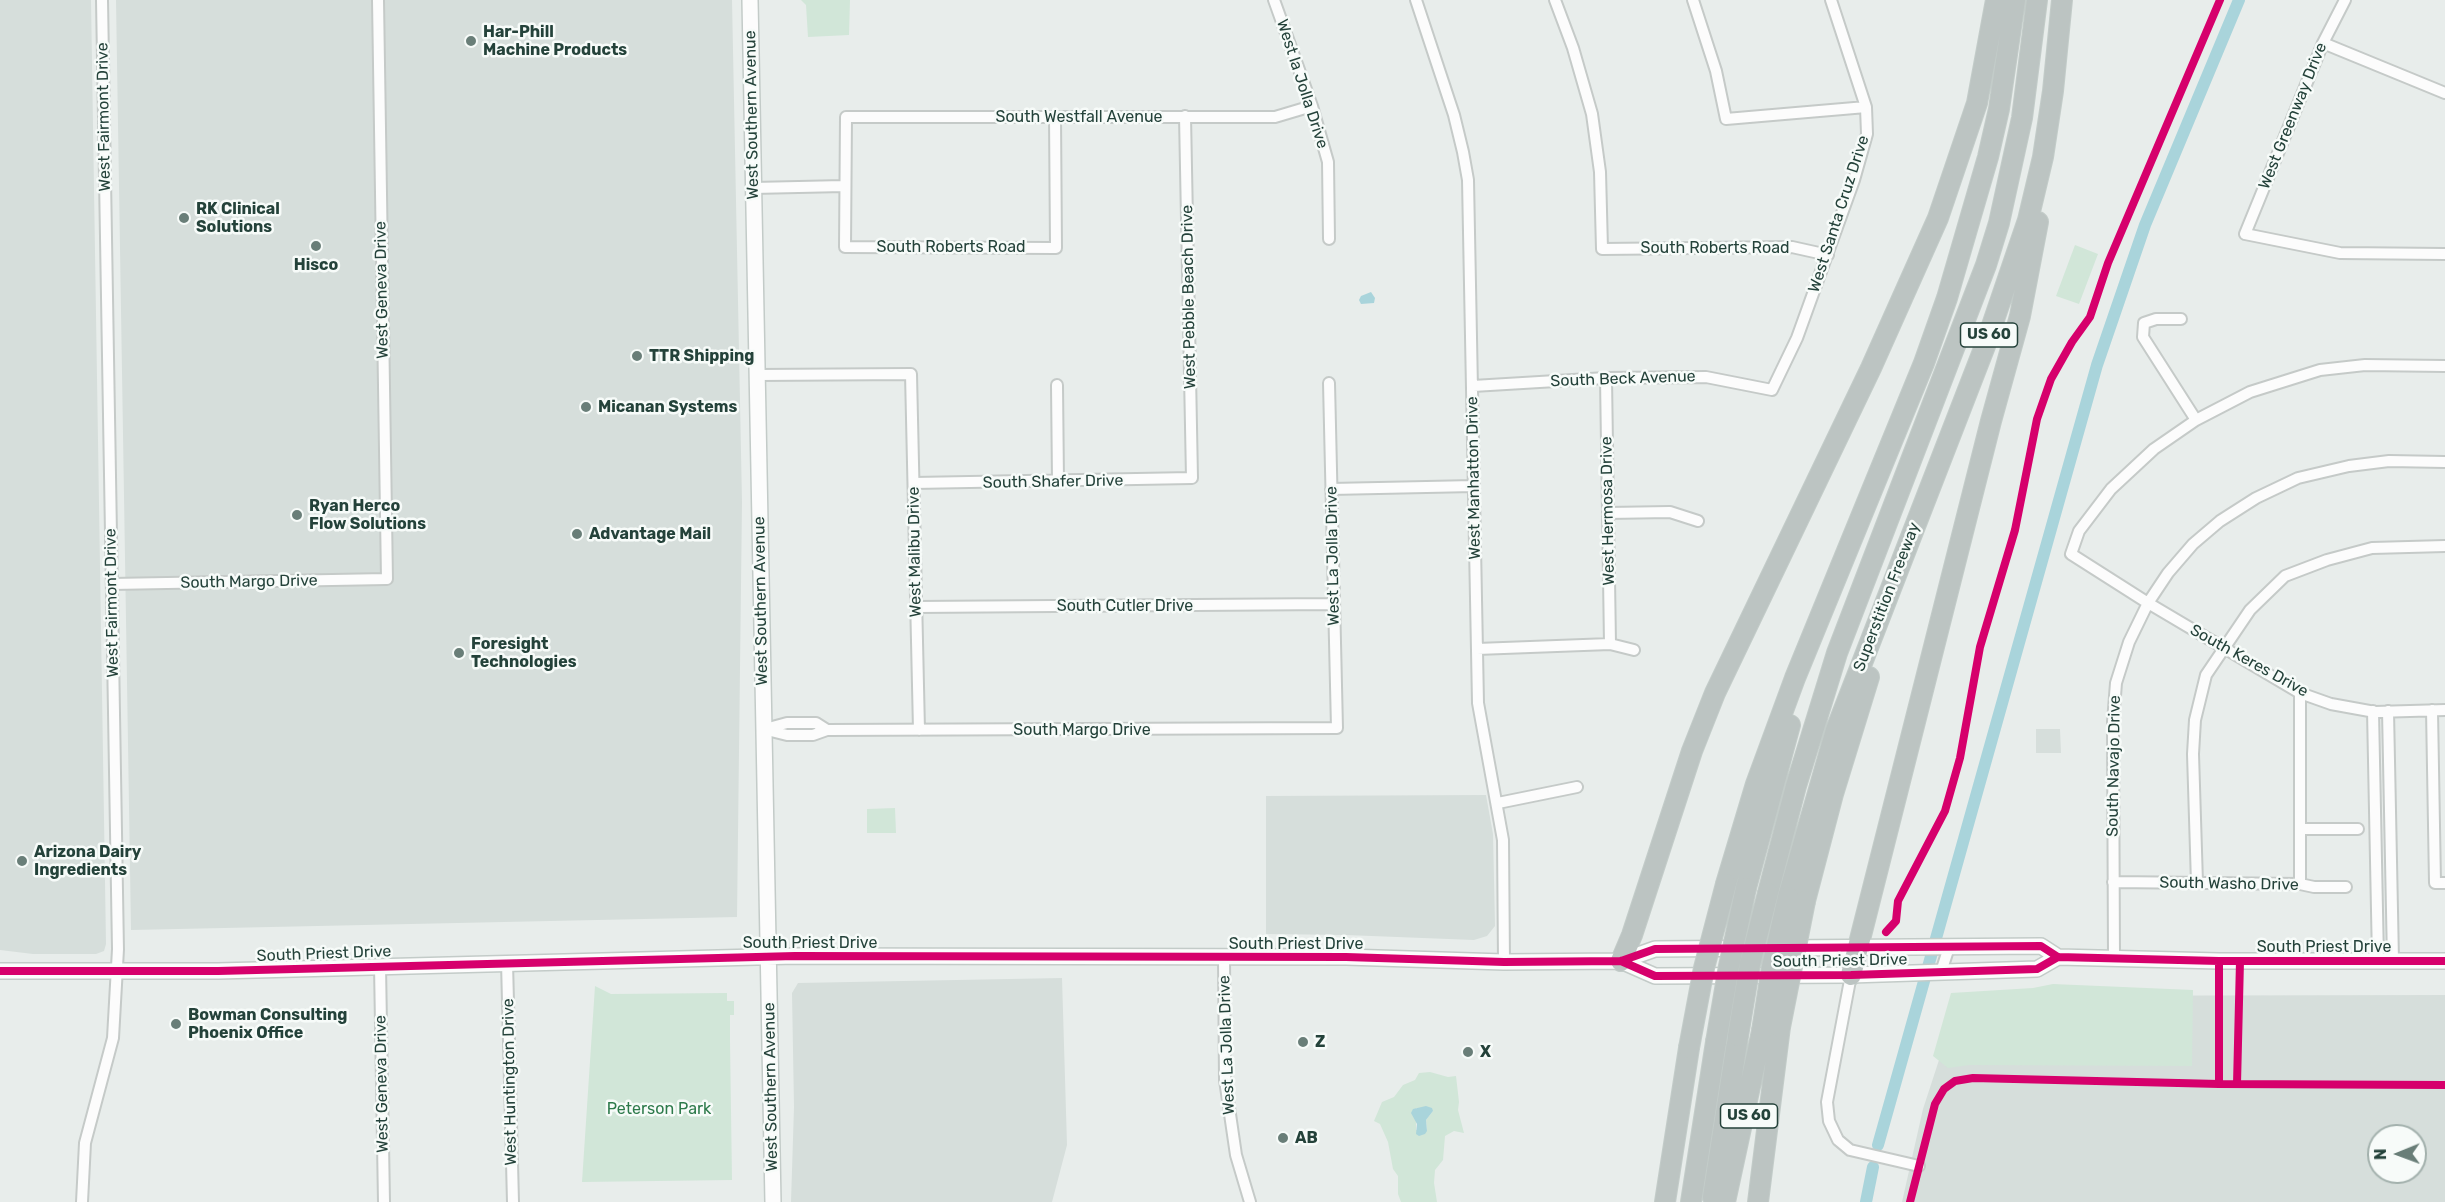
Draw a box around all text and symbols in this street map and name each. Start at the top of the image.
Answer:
street label: West la Jolla Drive [1272,17,1332,151]
place label: Har-Phill Machine Products [483,22,627,60]
street label: West Southern Avenue [741,30,763,200]
marker: Har-Phill Machine Products [464,34,478,48]
street label: West Greenway Drive [2255,40,2331,192]
street label: West Fairmont Drive [93,42,115,192]
street label: South Westfall Avenue [995,107,1163,127]
street label: West Santa Cruz Drive [1805,133,1873,295]
place label: RK Clinical Solutions [196,199,280,237]
street label: West Pebble Beach Drive [1178,205,1200,389]
marker: RK Clinical Solutions [177,211,191,225]
street label: West Geneva Drive [371,221,393,359]
street label: South Roberts Road [876,237,1026,257]
street label: South Roberts Road [1640,238,1790,258]
marker: Hisco [309,239,323,253]
place label: Hisco [294,255,338,275]
road number: US 60 [1960,323,2018,347]
place label: TTR Shipping [649,346,754,366]
marker: TTR Shipping [630,349,644,363]
street label: South Beck Avenue [1550,367,1696,391]
street label: West Manhatton Drive [1463,396,1485,560]
place label: Micanan Systems [598,397,737,417]
marker: Micanan Systems [579,400,593,414]
street label: West Hermosa Drive [1597,436,1619,586]
street label: South Shafer Drive [983,471,1123,493]
street label: West La Jolla Drive [1322,486,1344,626]
street label: West Malibu Drive [904,487,926,617]
place label: Ryan Herco Flow Solutions [309,496,426,534]
marker: Ryan Herco Flow Solutions [290,508,304,522]
street label: West Southern Avenue [750,516,772,686]
street label: Superstition Freeway [1850,520,1924,674]
place label: Advantage Mail [589,524,711,544]
marker: Advantage Mail [570,527,584,541]
street label: West Fairmont Drive [101,528,123,678]
street label: South Margo Drive [180,571,318,593]
street label: South Cutler Drive [1057,596,1193,616]
street label: South Keres Drive [2187,621,2311,701]
place label: Foresight Technologies [471,634,576,672]
marker: Foresight Technologies [452,646,466,660]
street label: South Navajo Drive [2103,695,2125,837]
street label: South Margo Drive [1013,720,1151,740]
place label: Arizona Dairy Ingredients [34,842,141,880]
marker: Arizona Dairy Ingredients [15,854,29,868]
street label: South Washo Drive [2159,873,2299,895]
street label: South Priest Drive [743,933,877,953]
street label: South Priest Drive [1229,934,1363,954]
street label: South Priest Drive [2257,937,2391,957]
street label: South Priest Drive [256,942,392,966]
street label: South Priest Drive [1772,950,1908,972]
street label: West La Jolla Drive [1215,975,1239,1115]
street label: West Huntington Drive [499,998,521,1166]
street label: West Southern Avenue [760,1002,782,1172]
place label: Bowman Consulting Phoenix Office [188,1005,347,1043]
street label: West Geneva Drive [371,1015,393,1153]
marker: Bowman Consulting Phoenix Office [169,1017,183,1031]
place label: Z [1315,1032,1325,1052]
marker: Z [1296,1035,1310,1049]
place label: X [1480,1042,1491,1062]
marker: X [1461,1045,1475,1059]
park label: Peterson Park [607,1099,711,1119]
road number: US 60 [1720,1104,1778,1128]
north arrow [2367,1124,2427,1184]
place label: AB [1295,1128,1318,1148]
marker: AB [1276,1131,1290,1145]
text: N [2371,1148,2390,1160]

